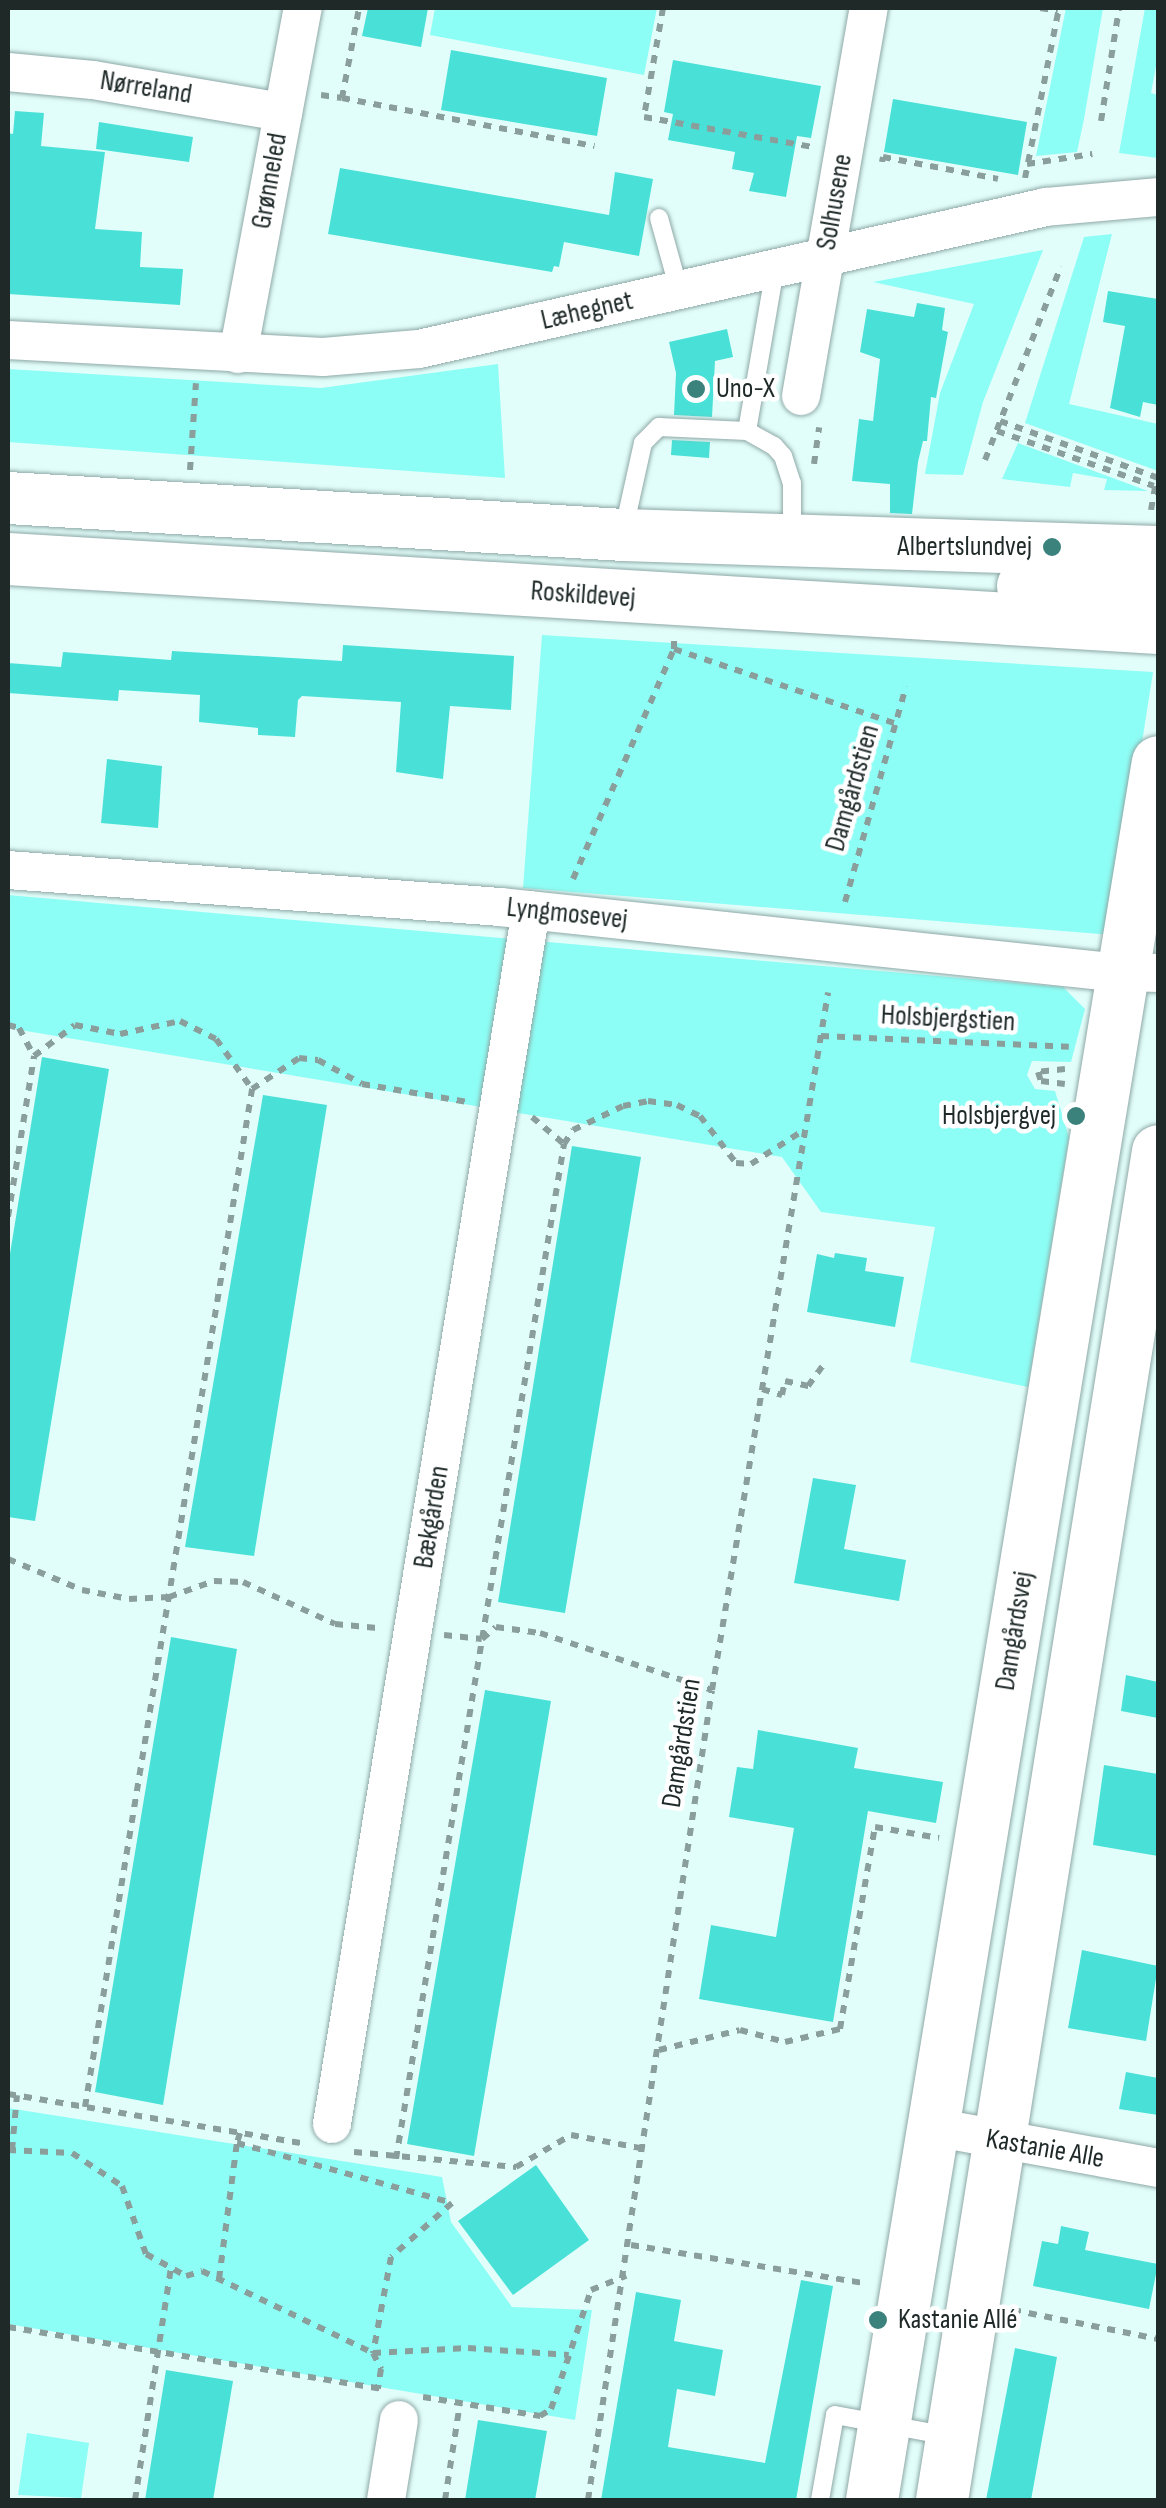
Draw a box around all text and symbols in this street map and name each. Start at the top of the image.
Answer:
street label: Nørreland [98,64,194,112]
street label: Grønneled [245,131,295,231]
street label: Solhusene [810,151,860,253]
street label: Læhegnet [538,284,636,338]
place label: Uno-X [716,372,775,406]
marker: Uno-X [685,378,707,400]
place label: Albertslundvej [897,530,1032,564]
marker: Albertslundvej [1041,536,1063,558]
street label: Roskildevej [529,575,637,615]
street label: Damgårdstien [819,721,887,855]
street label: Lyngmosevej [505,891,629,937]
street label: Holsbjergstien [880,999,1016,1039]
place label: Holsbjergvej [942,1099,1056,1133]
marker: Holsbjergvej [1065,1105,1087,1127]
street label: Bækgården [407,1463,457,1571]
street label: Damgårdsvej [989,1569,1041,1693]
street label: Damgårdstien [655,1676,709,1810]
street label: Kastanie Alle [983,2122,1107,2176]
place label: Kastanie Allé [898,2303,1017,2337]
marker: Kastanie Allé [867,2309,889,2331]

